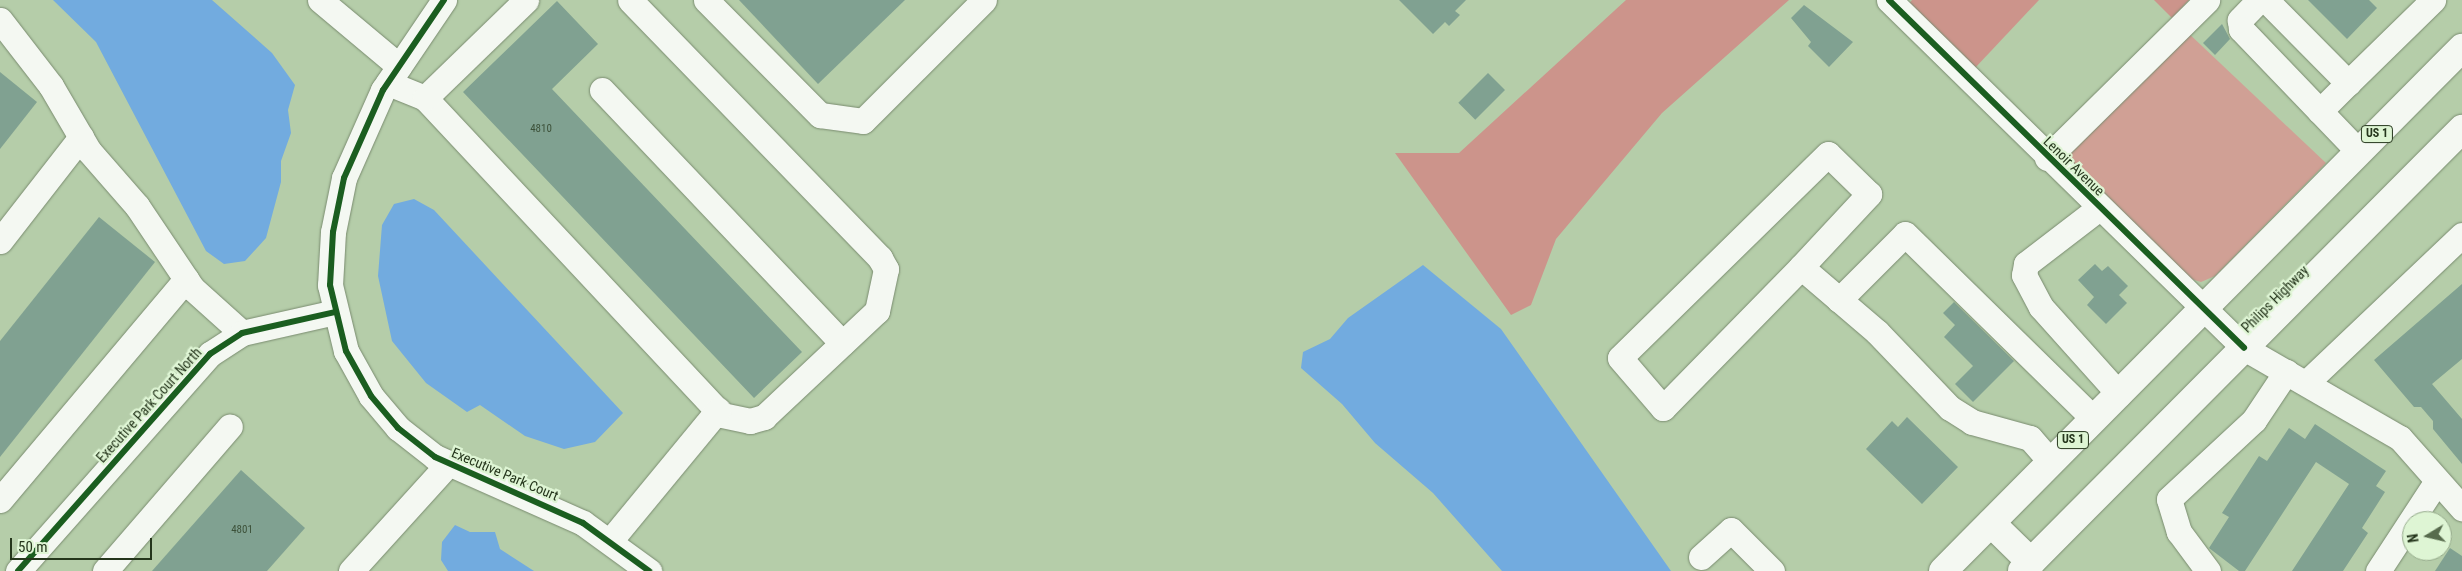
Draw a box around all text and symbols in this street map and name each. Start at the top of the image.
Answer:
house number: 4810 [530,122,552,136]
road number: US 1 [2361,125,2393,144]
street label: Lenoir Avenue [2040,133,2108,199]
street label: Philips Highway [2238,262,2312,336]
street label: Executive Park Court North [93,344,205,466]
road number: US 1 [2057,430,2089,450]
street label: Executive Park Court [449,444,561,504]
north arrow [2402,511,2452,561]
house number: 4801 [231,523,253,537]
scale bar [12,528,155,560]
text: N [2405,533,2422,544]
text: 50 m [18,538,48,556]

